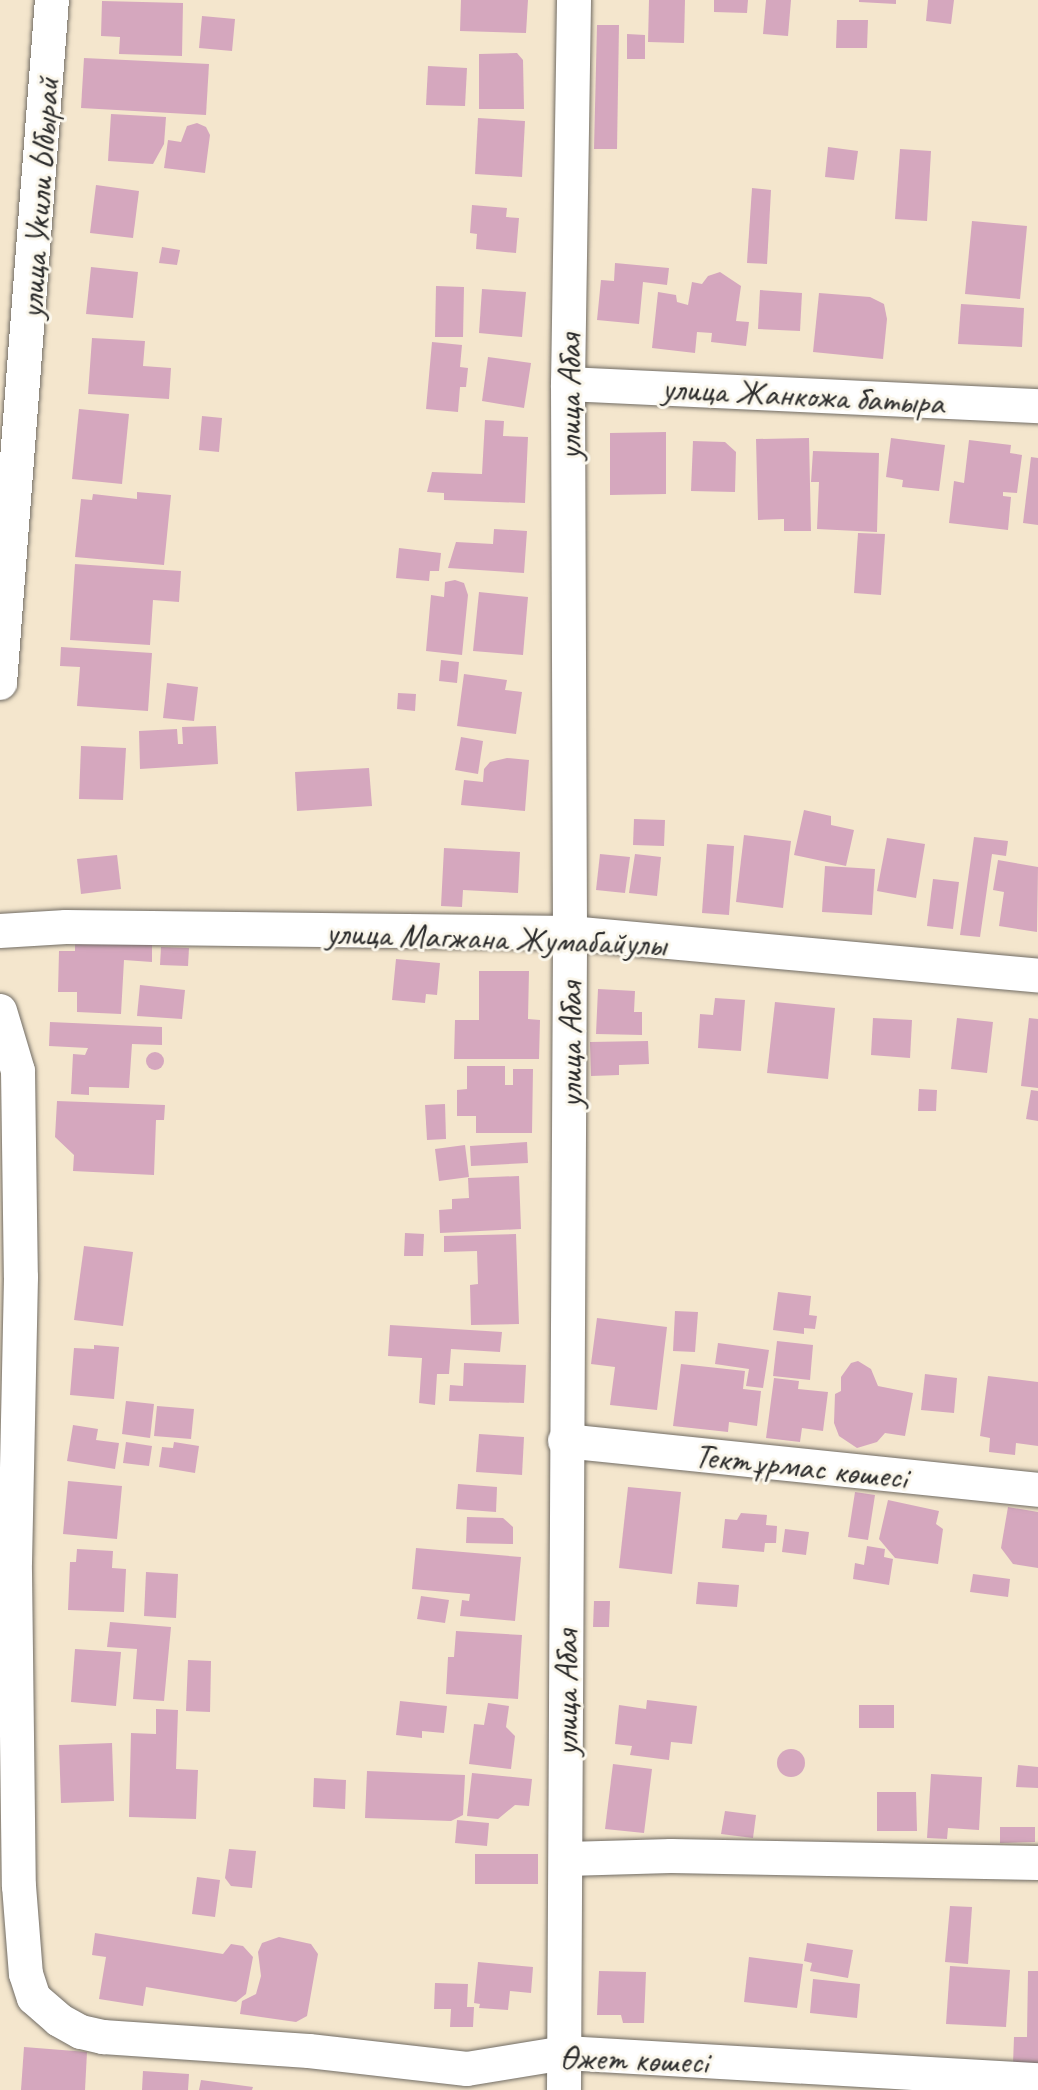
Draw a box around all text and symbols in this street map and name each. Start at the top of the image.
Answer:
street label: улица Укили Ыбырай [10,77,68,319]
street label: улица Абая [549,334,589,460]
street label: улица Жанкожа батыра [660,367,946,423]
street label: улица Магжана Жумабайулы [326,912,666,964]
street label: улица Абая [550,982,590,1108]
street label: Тектұрмас көшесі [693,1435,909,1497]
street label: улица Абая [546,1630,586,1756]
street label: Өжет көшесі [559,2036,709,2082]

